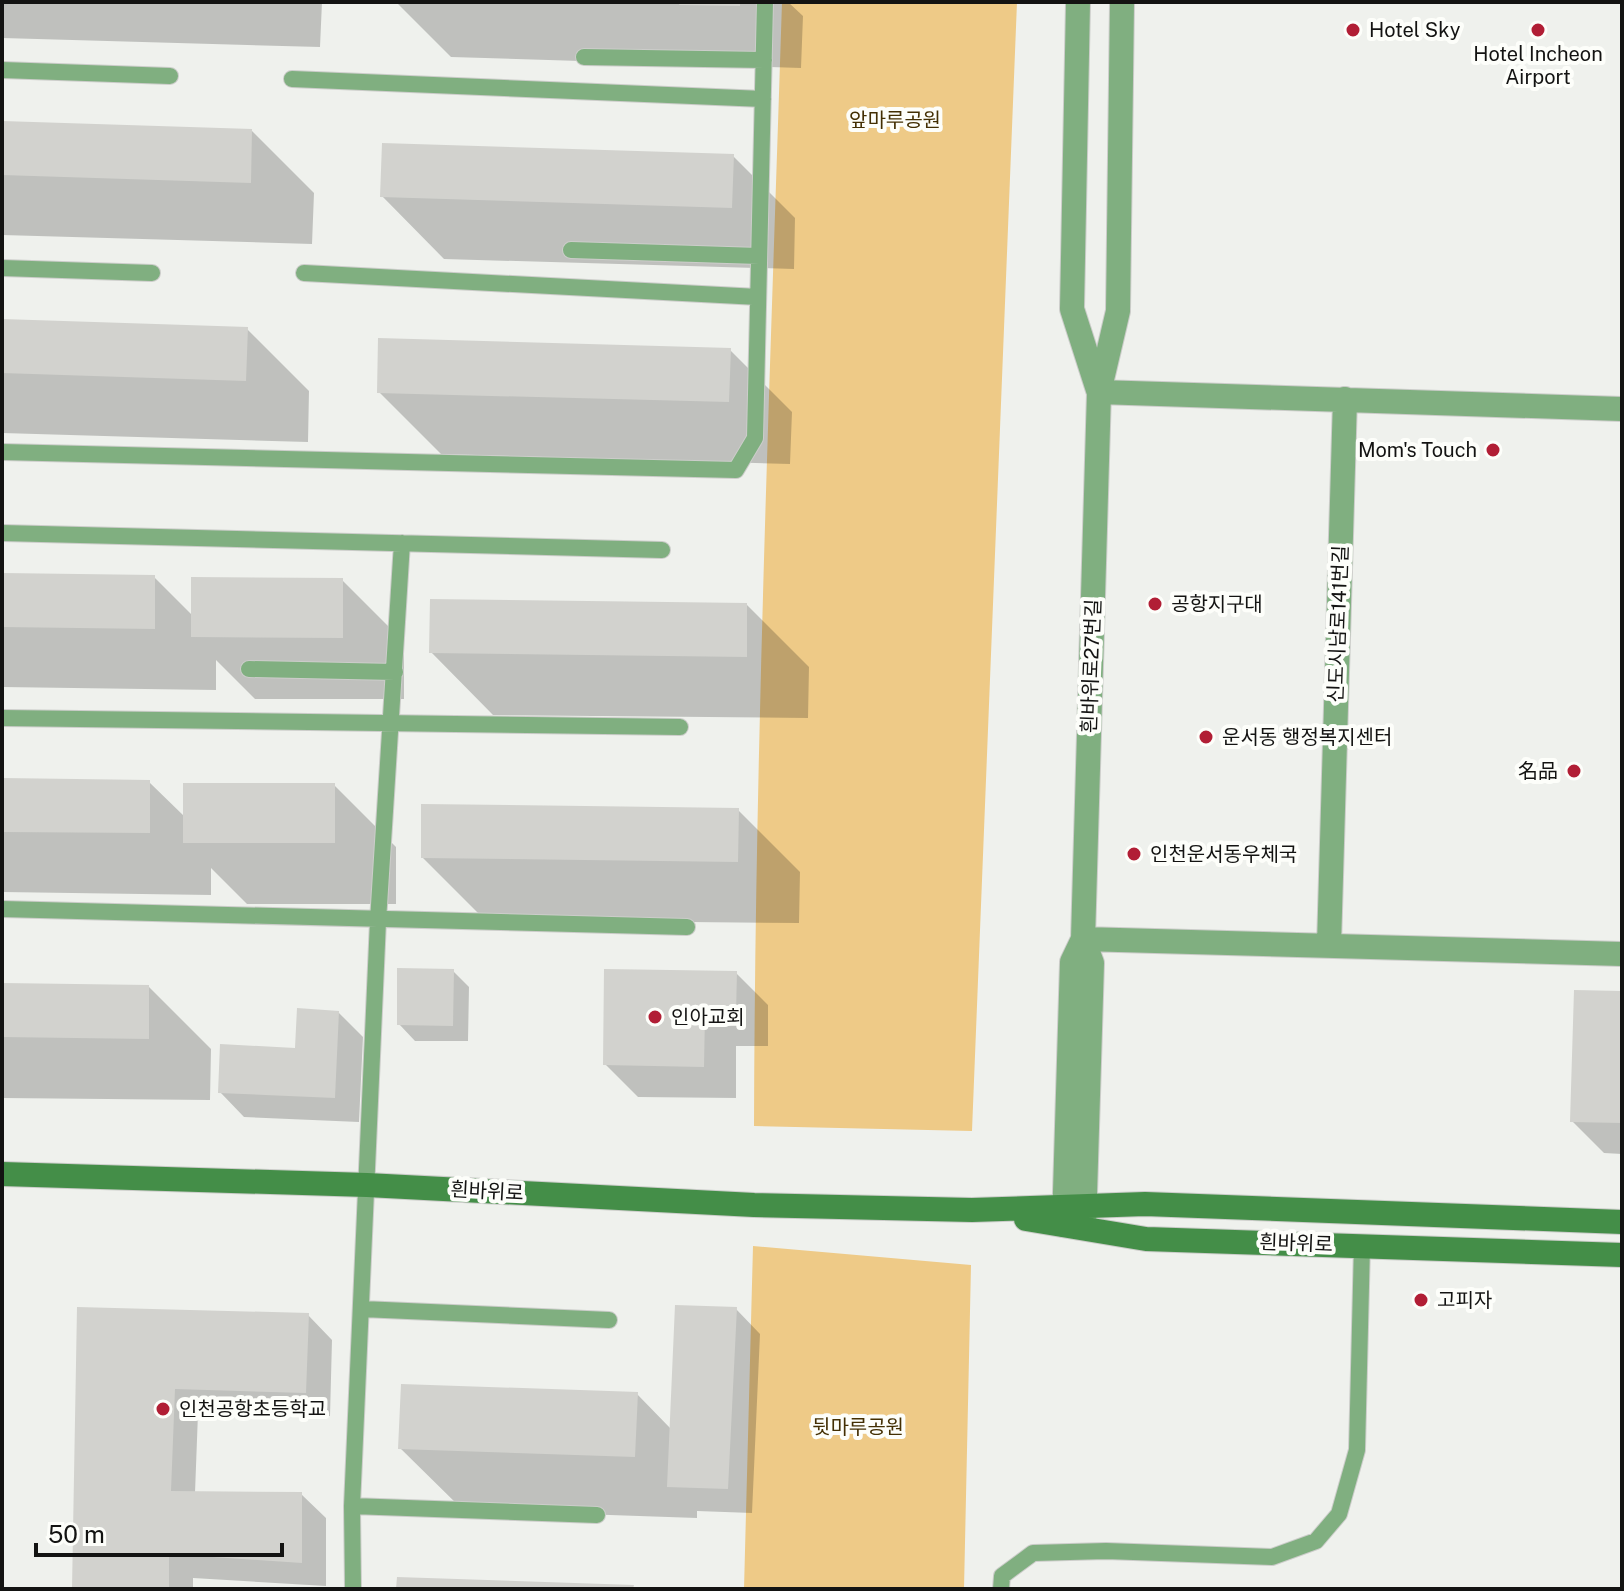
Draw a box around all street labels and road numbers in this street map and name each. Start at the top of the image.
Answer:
street label: 신도시남로141번길 [1323,545,1353,703]
street label: 흰바위로27번길 [1077,598,1105,734]
street label: 흰바위로 [450,1177,524,1205]
street label: 흰바위로 [1259,1230,1333,1256]

